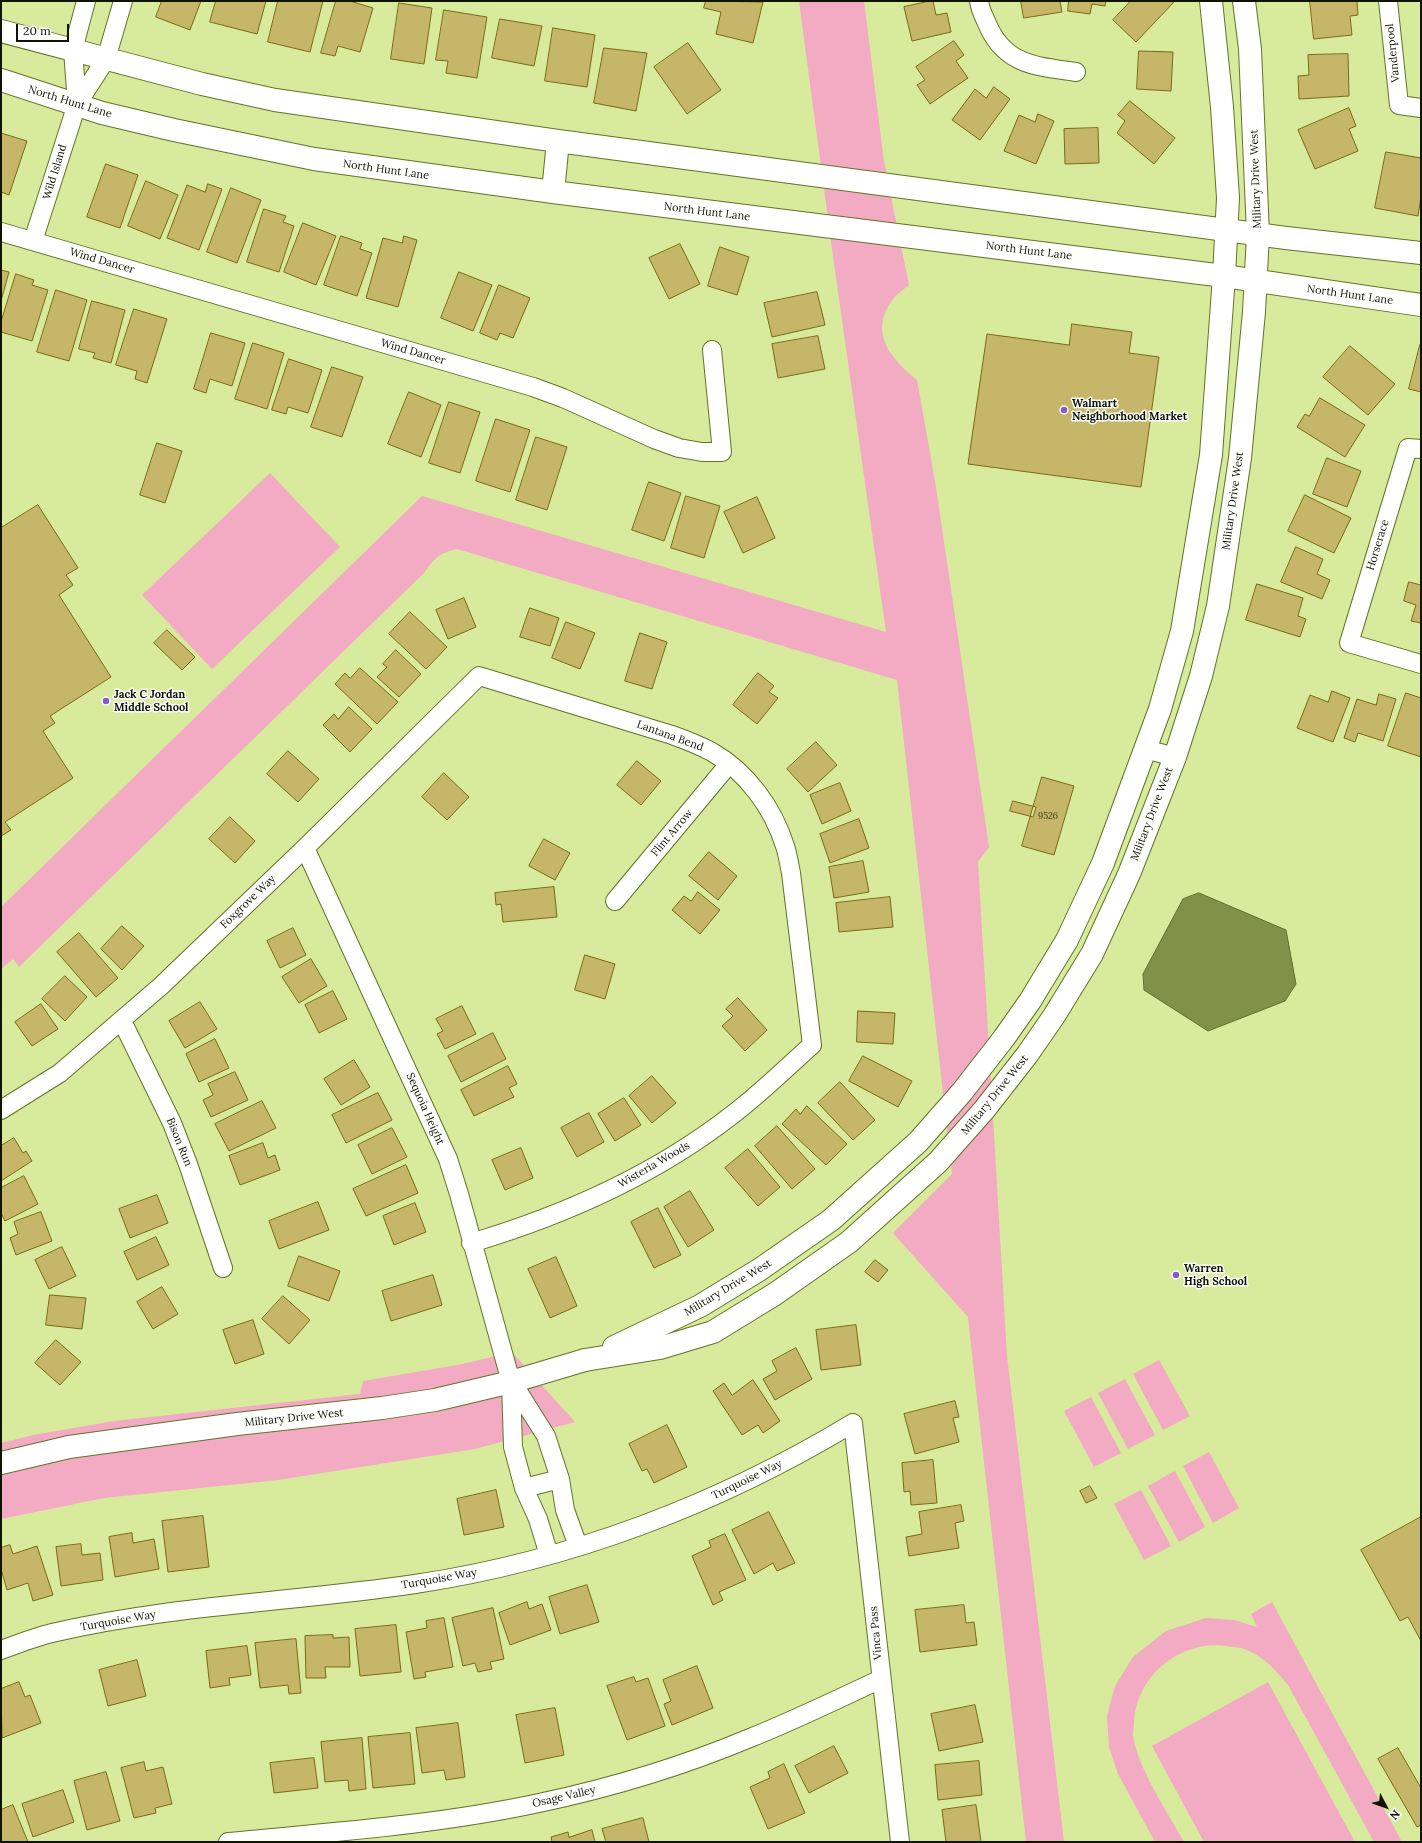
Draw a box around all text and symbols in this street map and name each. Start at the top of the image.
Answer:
scale bar [18,16,71,42]
text: 20 m [23,23,51,38]
street label: Vanderpool [1383,23,1403,83]
street label: North Hunt Lane [27,83,113,121]
street label: Military Drive West [1248,129,1264,229]
street label: Wild Island [40,143,70,201]
street label: North Hunt Lane [342,157,430,183]
street label: North Hunt Lane [663,200,751,224]
street label: North Hunt Lane [985,239,1073,263]
street label: Wind Dancer [68,245,136,277]
street label: North Hunt Lane [1306,282,1394,308]
street label: Wind Dancer [379,336,447,368]
place label: Walmart Neighborhood Market [1072,397,1187,423]
marker: Walmart Neighborhood Market [1059,405,1069,415]
street label: Military Drive West [1220,451,1246,551]
street label: Horserace [1364,518,1392,572]
place label: Jack C Jordan Middle School [114,688,188,714]
marker: Jack C Jordan Middle School [101,696,111,706]
street label: Lantana Bend [635,718,705,754]
street label: Military Drive West [1128,765,1176,863]
street label: Flint Arrow [649,807,695,859]
house number: 9526 [1038,811,1058,821]
street label: Foxgrove Way [218,872,278,932]
street label: Military Drive West [959,1052,1031,1138]
street label: Sequoia Height [403,1071,447,1147]
street label: Bison Run [163,1116,195,1168]
street label: Wisteria Woods [616,1139,692,1191]
street label: Military Drive West [682,1257,774,1319]
place label: Warren High School [1184,1262,1247,1288]
marker: Warren High School [1171,1270,1181,1280]
street label: Military Drive West [244,1406,344,1430]
street label: Turquoise Way [710,1457,784,1503]
street label: Turquoise Way [400,1566,478,1592]
street label: Vinca Pass [867,1606,885,1660]
street label: Turquoise Way [79,1608,157,1634]
street label: Osage Valley [531,1783,597,1811]
north arrow [1366,1787,1406,1827]
text: N [1387,1807,1403,1823]

